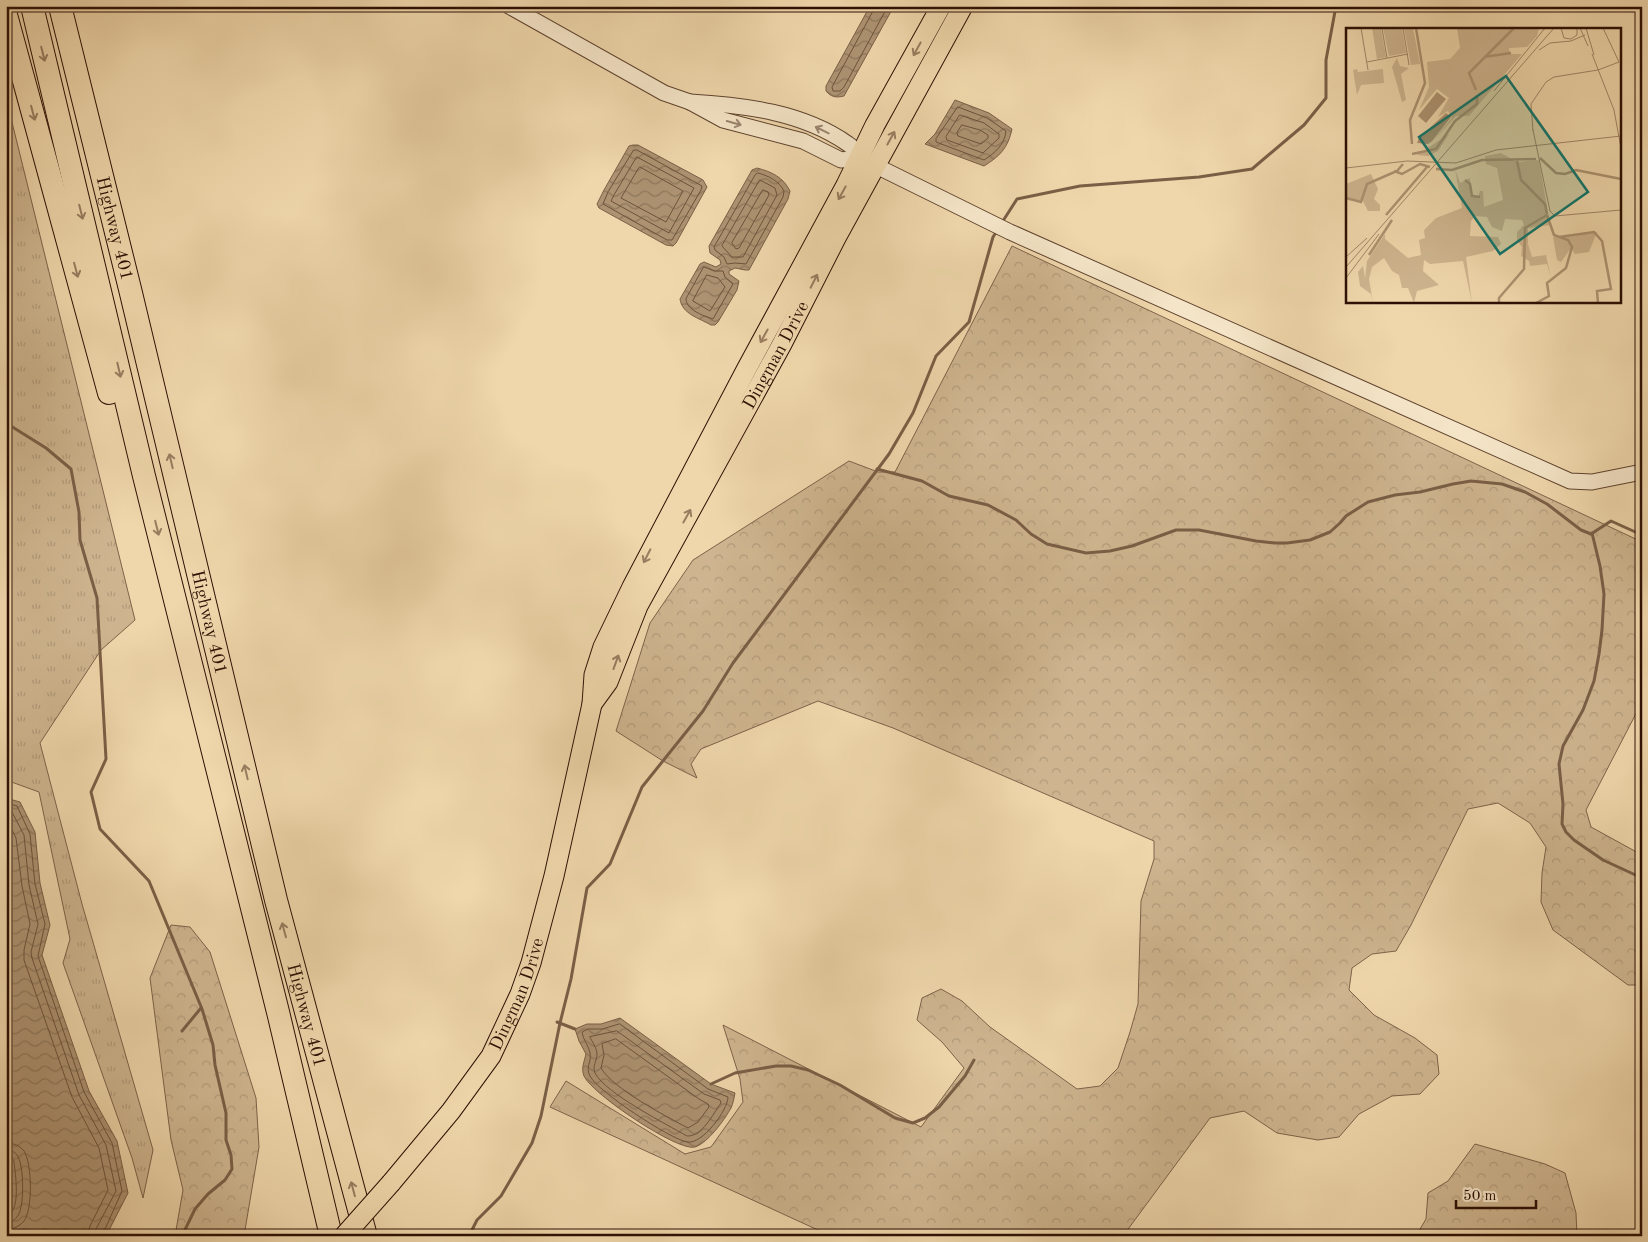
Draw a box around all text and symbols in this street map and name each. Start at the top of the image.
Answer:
inset map [1346,28,1620,302]
one-way arrow [912,41,922,56]
one-way arrow [39,45,48,61]
one-way arrow [29,105,38,121]
one-way arrow [725,119,741,129]
one-way arrow [814,125,829,135]
one-way arrow [887,131,897,145]
street label: Highway 401 [92,175,136,282]
one-way arrow [837,185,846,200]
one-way arrow [77,203,86,219]
one-way arrow [71,261,81,277]
one-way arrow [809,273,819,288]
street label: Dingman Drive [740,299,812,413]
one-way arrow [759,328,769,342]
one-way arrow [115,361,124,377]
one-way arrow [166,454,175,470]
one-way arrow [683,509,692,524]
one-way arrow [153,519,162,535]
one-way arrow [642,548,651,563]
street label: Highway 401 [187,568,230,676]
one-way arrow [612,654,621,670]
one-way arrow [241,765,250,781]
one-way arrow [279,923,288,939]
street label: Dingman Drive [487,936,547,1053]
street label: Highway 401 [283,962,328,1069]
scale bar [1456,1177,1536,1209]
one-way arrow [348,1181,357,1197]
text: 50 m [1463,1189,1497,1204]

